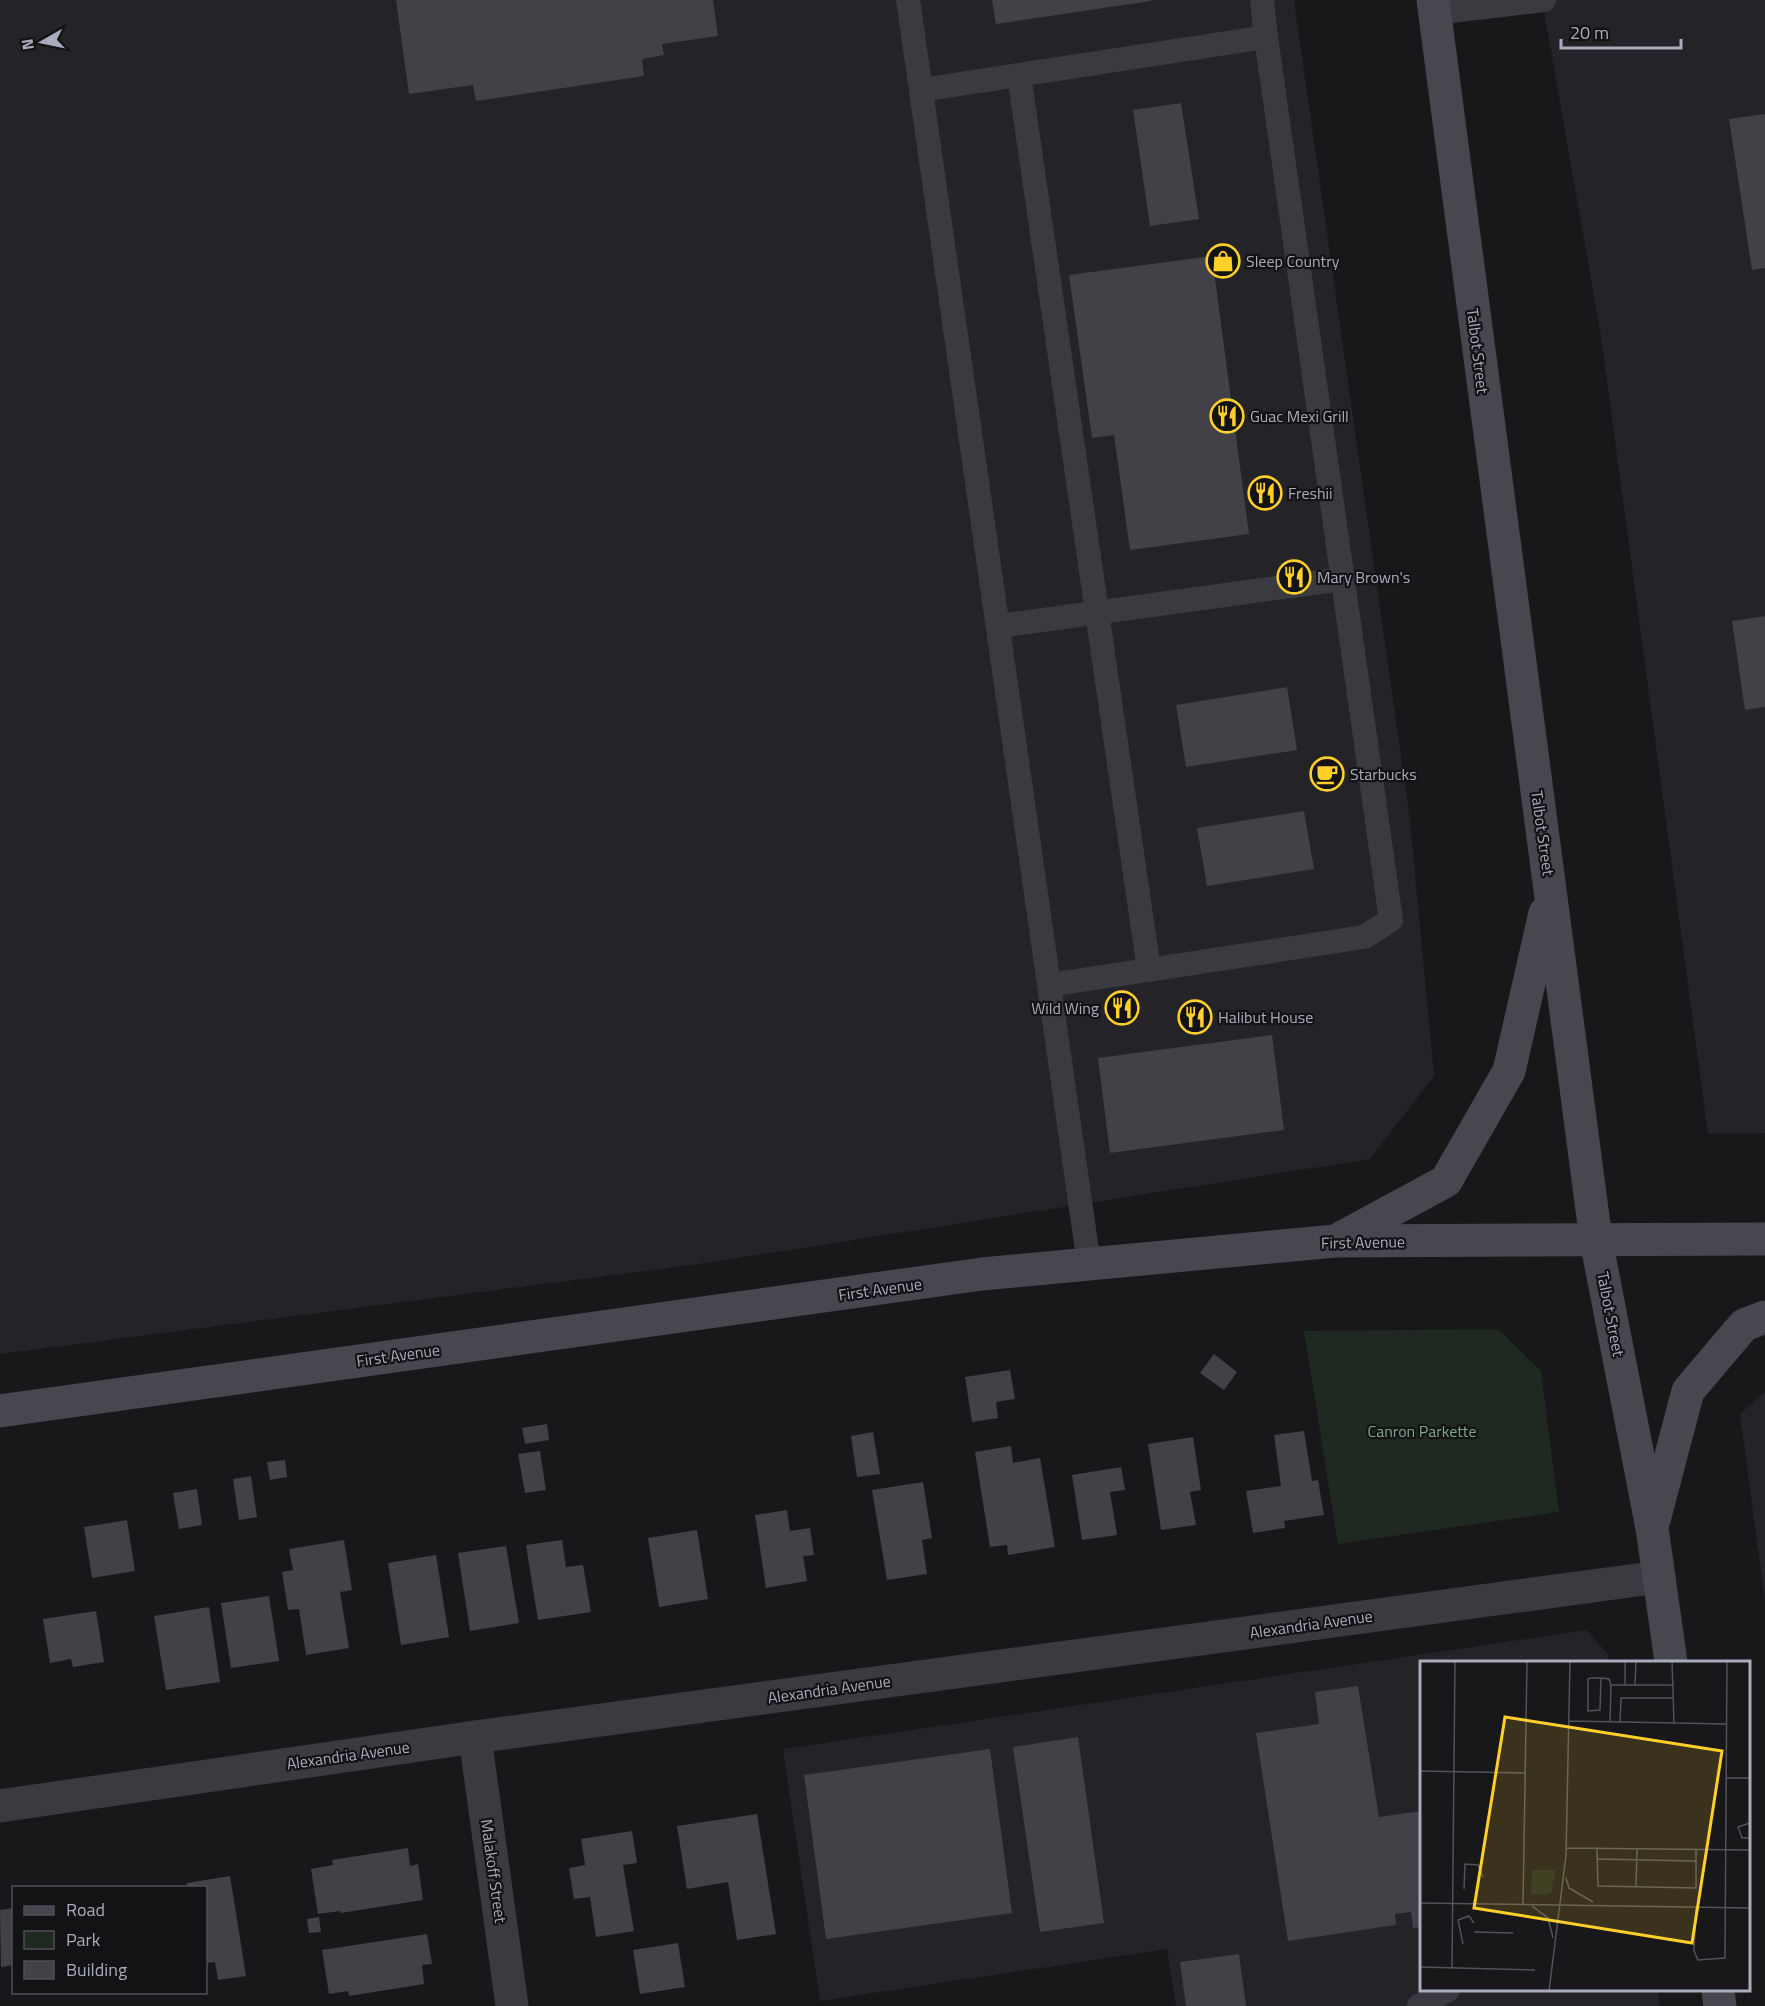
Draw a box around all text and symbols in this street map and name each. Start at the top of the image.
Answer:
north arrow [12,12,72,72]
scale bar [1561,12,1681,50]
text: 20 m [1570,19,1609,46]
text: N [14,37,40,52]
shop icon: Sleep Country [1205,243,1241,279]
place label: Sleep Country [1246,249,1340,273]
street label: Talbot Street [1461,307,1495,395]
restaurant icon: Guac Mexi Grill [1209,398,1245,434]
place label: Guac Mexi Grill [1250,404,1349,428]
restaurant icon: Freshii [1247,475,1283,511]
place label: Freshii [1288,481,1333,505]
restaurant icon: Mary Brown's [1276,559,1312,595]
place label: Mary Brown's [1317,565,1410,589]
cafe icon: Starbucks [1309,756,1345,792]
place label: Starbucks [1350,762,1417,786]
street label: Talbot Street [1525,789,1561,878]
restaurant icon: Wild Wing [1104,990,1140,1026]
place label: Wild Wing [1031,996,1099,1020]
restaurant icon: Halibut House [1177,999,1213,1035]
place label: Halibut House [1218,1005,1313,1029]
street label: First Avenue [1321,1229,1405,1255]
street label: Talbot Street [1591,1270,1631,1359]
street label: First Avenue [837,1271,923,1307]
street label: First Avenue [355,1337,441,1373]
park label: Canron Parkette [1367,1419,1477,1443]
street label: Alexandria Avenue [1248,1603,1374,1645]
inset map [1420,1661,1750,1991]
street label: Alexandria Avenue [766,1668,892,1710]
street label: Alexandria Avenue [285,1734,411,1776]
street label: Malakoff Street [475,1818,513,1925]
legend [12,1886,207,1994]
text: Road [66,1896,105,1923]
text: Park [66,1926,101,1953]
text: Building [66,1956,127,1983]

